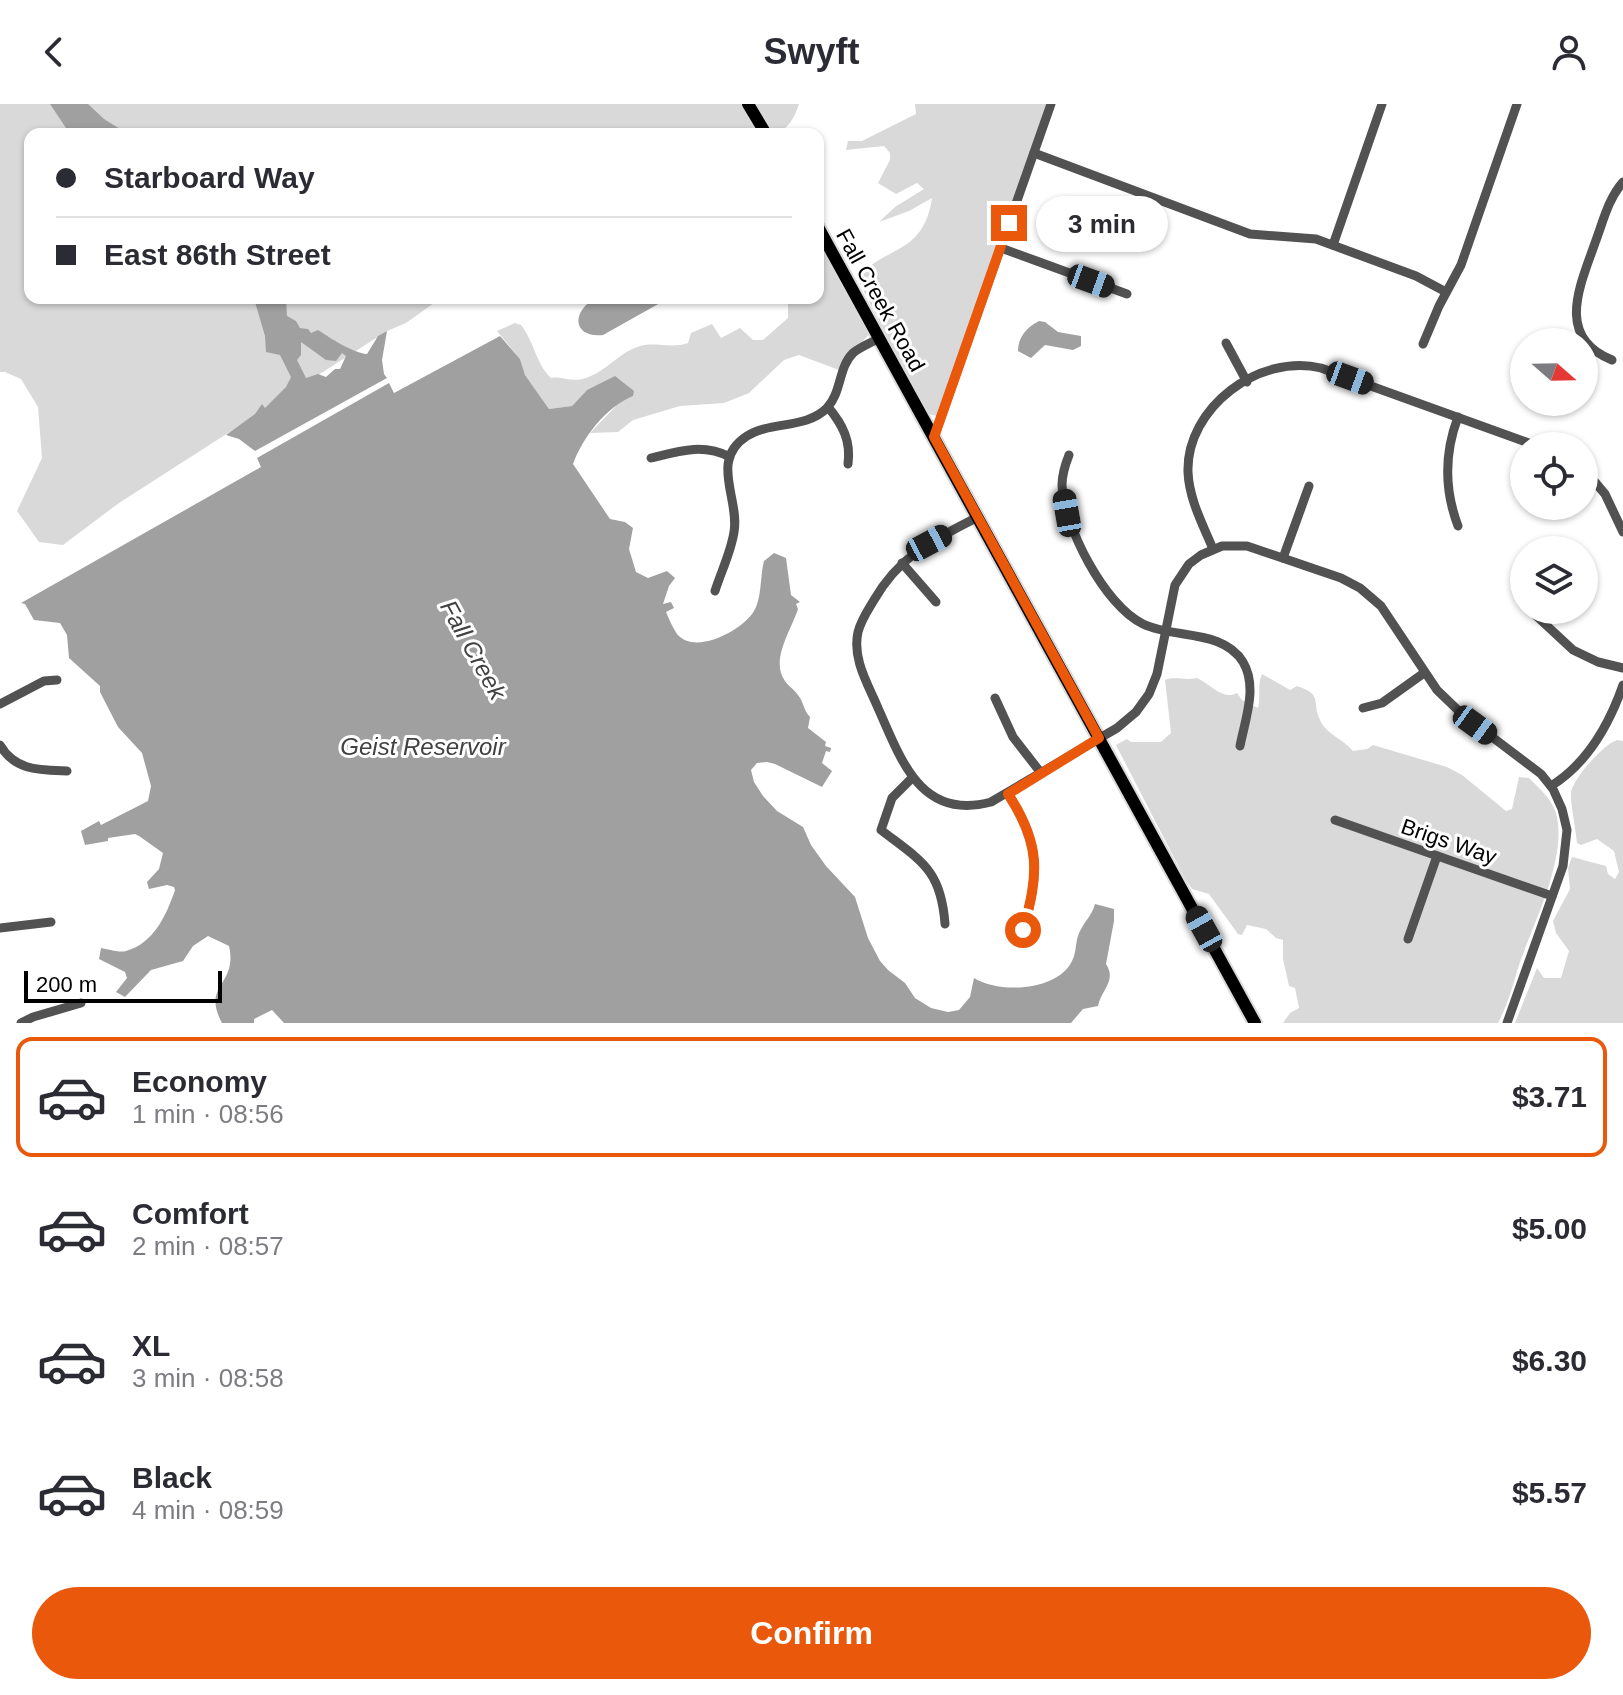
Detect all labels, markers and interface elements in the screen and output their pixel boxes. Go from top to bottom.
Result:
icon: back [32,30,76,74]
icon: person [1547,30,1591,74]
text: Swyft [763,31,860,72]
text: Starboard Way [104,161,315,194]
callout: 3 min [1037,195,1169,251]
route end [991,205,1027,241]
text: 3 min [1068,209,1136,239]
street label: Fall Creek Road [831,225,930,376]
text: East 86th Street [104,238,331,271]
car [1064,262,1118,300]
north arrow [1510,328,1598,416]
map controls [1510,328,1598,624]
car [1323,359,1377,397]
button: locate [1510,432,1598,520]
car [1051,487,1083,539]
car [902,521,956,565]
button: layers [1510,536,1598,624]
water label: Fall Creek [435,595,513,706]
car [1449,701,1501,749]
water label: Geist Reservoir [340,733,507,760]
street label: Brigs Way [1398,813,1500,869]
car [1182,902,1226,956]
route start [1005,912,1041,948]
scale bar [24,967,222,1003]
text: 200 m [36,972,97,997]
icon: car [36,1061,108,1133]
text: Economy [132,1065,267,1098]
text: $3.71 [1512,1080,1587,1113]
text: 1 min · 08:56 [132,1099,284,1129]
icon: car [36,1193,108,1265]
text: Comfort [132,1197,249,1230]
text: $5.00 [1512,1212,1587,1245]
text: 2 min · 08:57 [132,1231,284,1261]
icon: car [36,1325,108,1397]
text: XL [132,1329,170,1362]
text: $6.30 [1512,1344,1587,1377]
text: 3 min · 08:58 [132,1363,284,1393]
icon: car [36,1457,108,1529]
text: Black [132,1461,212,1494]
text: $5.57 [1512,1476,1587,1509]
text: 4 min · 08:59 [132,1495,284,1525]
button: Confirm [32,1587,1591,1679]

